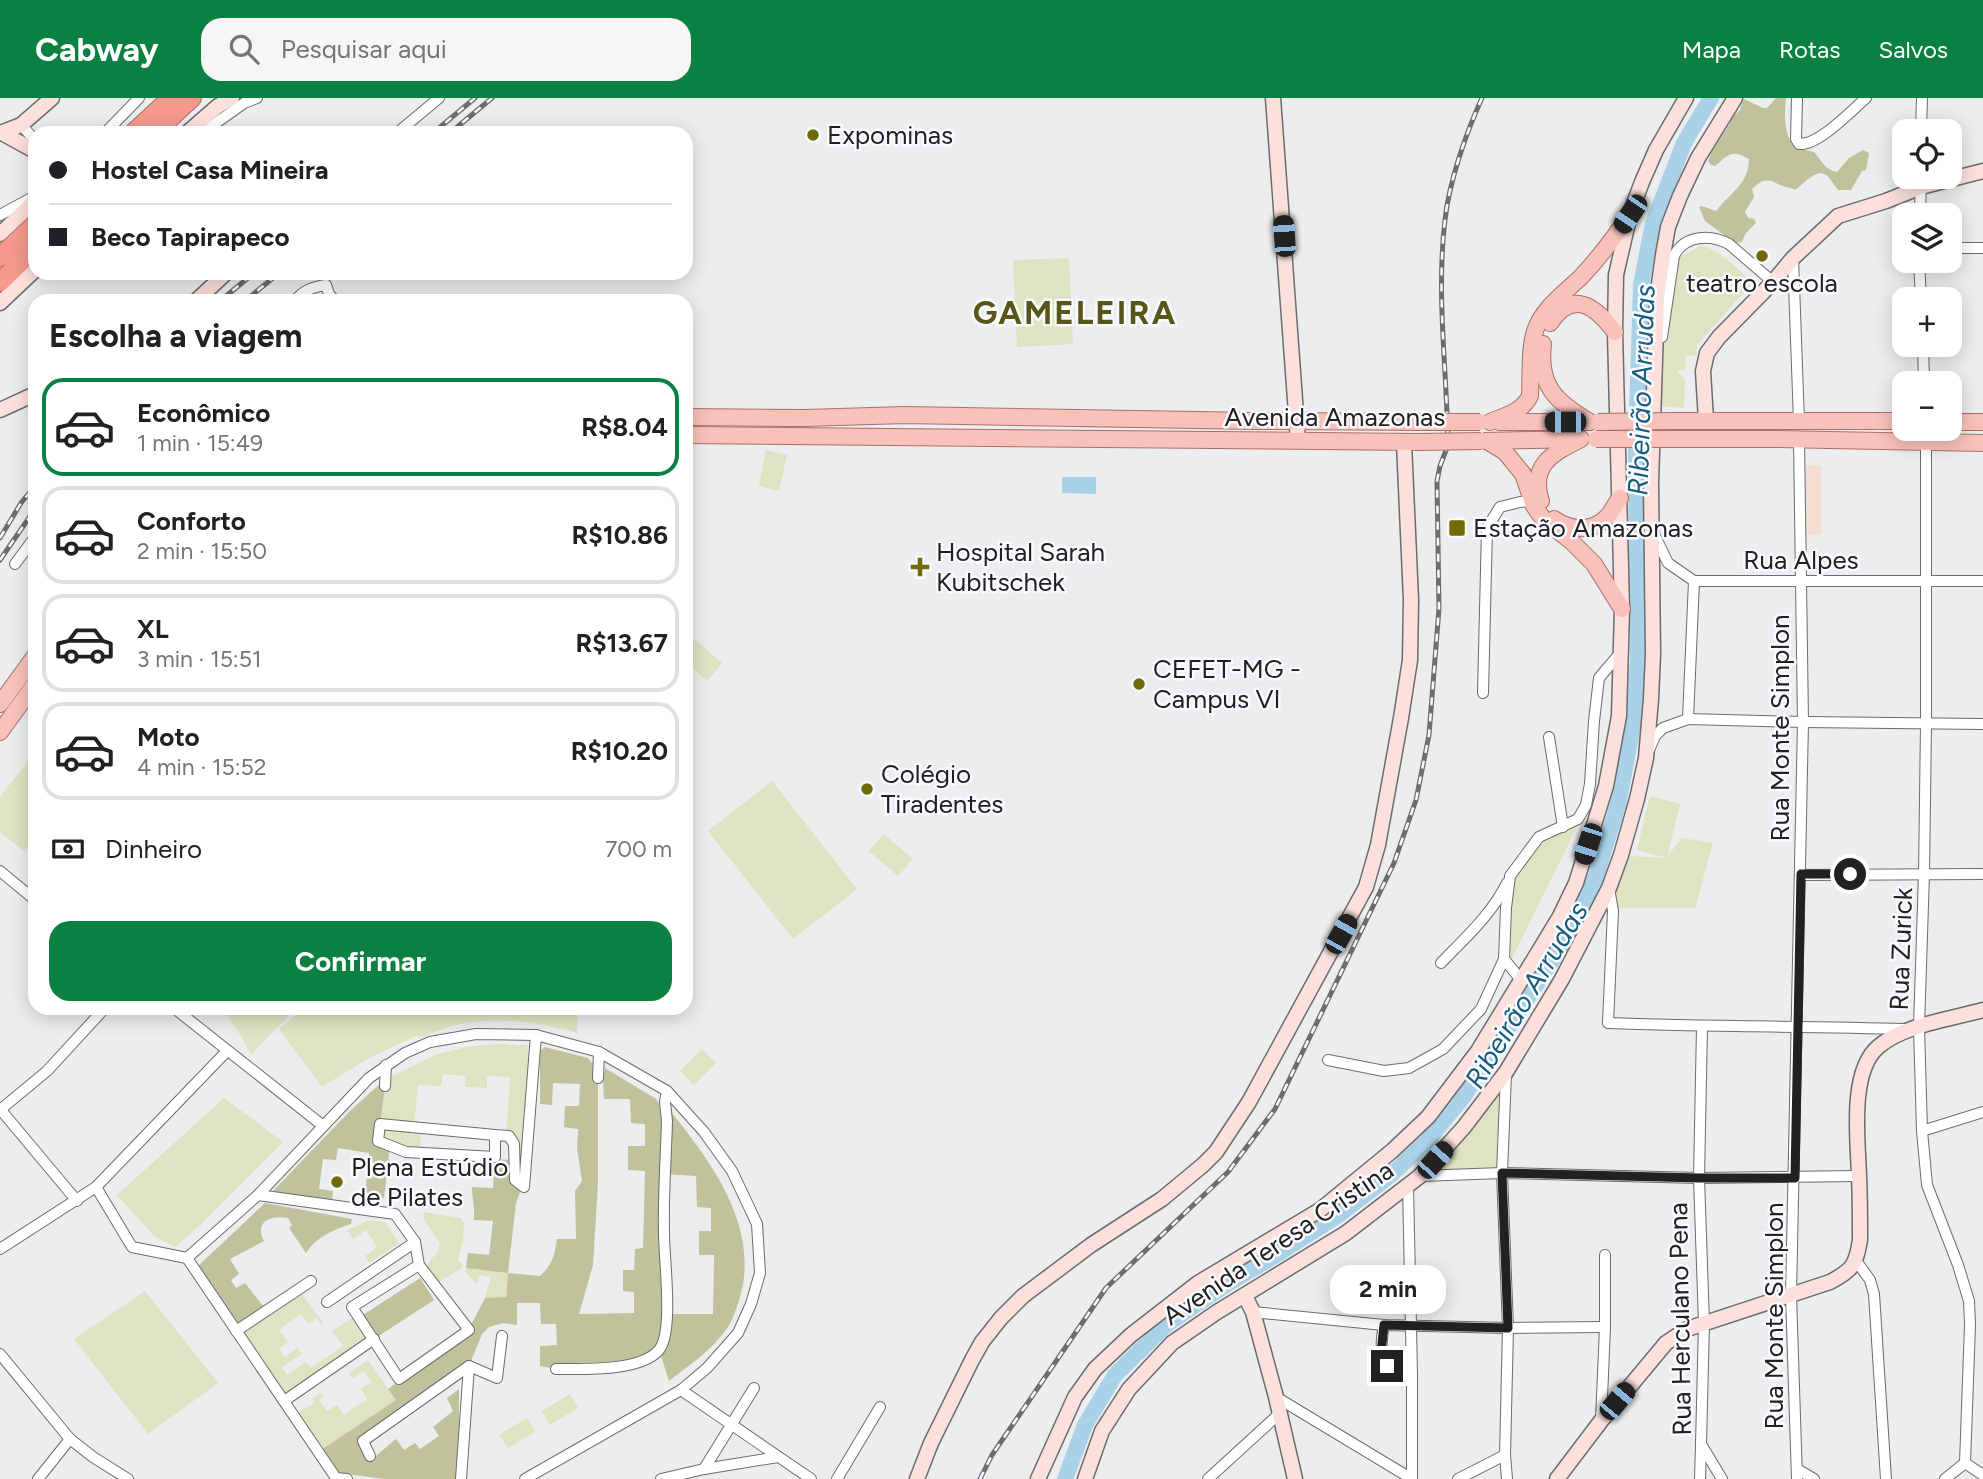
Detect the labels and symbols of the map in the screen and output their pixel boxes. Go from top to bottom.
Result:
place label: Expominas [827,119,953,151]
marker: Expominas [805,127,821,143]
car [1610,191,1651,237]
car [1273,214,1296,258]
marker: teatro escola [1754,248,1770,264]
place label: teatro escola [1686,267,1838,299]
water label: Ribeirão Arrudas [1620,284,1662,496]
district label: GAMELEIRA [973,293,1177,332]
street label: Avenida Amazonas [1225,401,1445,433]
car [1545,412,1587,433]
place label: Estação Amazonas [1473,512,1693,544]
marker: Estação Amazonas [1447,518,1467,538]
place label: Hospital Sarah Kubitschek [936,536,1105,598]
street label: Rua Alpes [1743,544,1859,576]
marker: Hospital Sarah Kubitschek [910,557,930,577]
street label: Rua Monte Simplon [1764,614,1796,842]
place label: CEFET-MG - Campus VI [1153,653,1301,715]
marker: CEFET-MG - Campus VI [1131,676,1147,692]
place label: Colégio Tiradentes [881,758,1003,820]
marker: Colégio Tiradentes [859,781,875,797]
car [1572,821,1605,867]
route start [1834,858,1866,890]
street label: Rua Zurick [1883,887,1919,1011]
water label: Ribeirão Arrudas [1457,896,1595,1094]
car [1322,911,1361,957]
car [1414,1137,1457,1183]
place label: Plena Estúdio de Pilates [351,1151,508,1213]
street label: Avenida Teresa Cristina [1157,1154,1399,1332]
marker: Plena Estúdio de Pilates [329,1174,345,1190]
street label: Rua Herculano Pena [1662,1202,1698,1436]
street label: Rua Monte Simplon [1758,1202,1790,1430]
callout: 2 min [1329,1264,1445,1314]
route end [1371,1350,1403,1382]
car [1596,1378,1639,1424]

